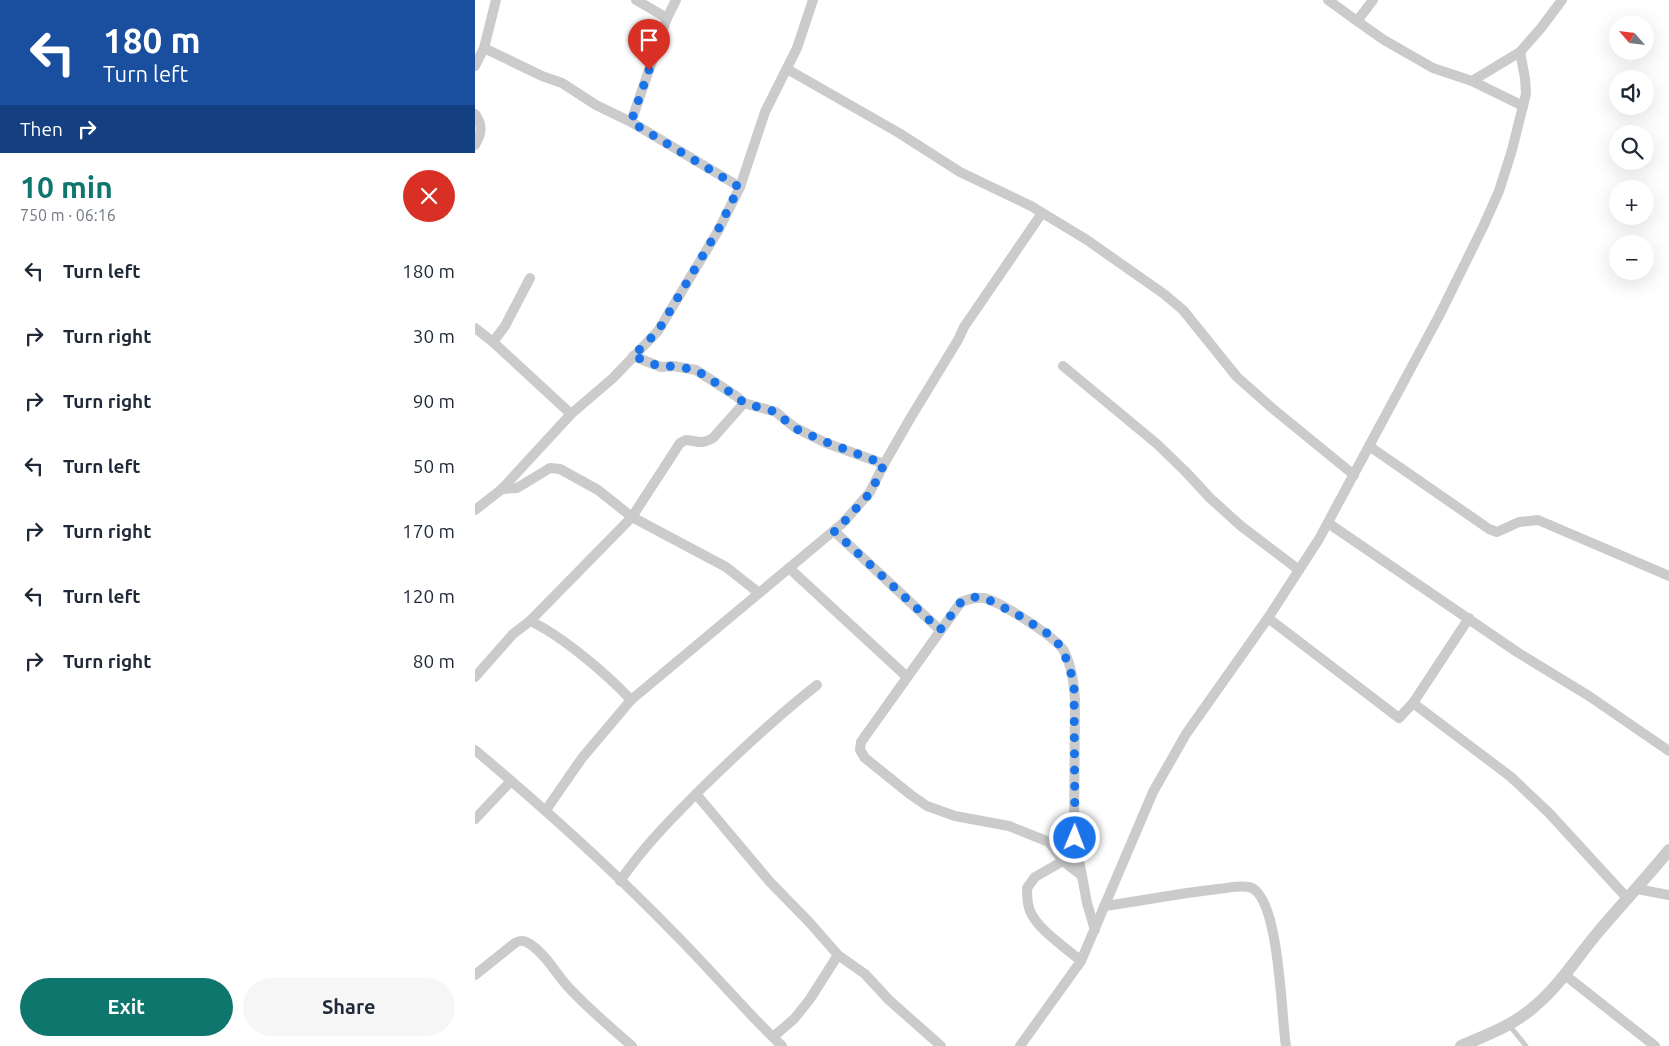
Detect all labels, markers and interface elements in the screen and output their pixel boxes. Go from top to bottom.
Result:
north arrow [1609,15,1654,60]
map controls [1609,15,1654,280]
pin [628,19,670,70]
icon: left [20,20,85,85]
text: 180 m [103,20,201,60]
icon: arrive [635,26,663,54]
text: Turn left [103,61,188,86]
button: sound [1609,70,1654,115]
icon: right [73,115,101,143]
text: Then [20,118,63,140]
button: search [1609,125,1654,170]
text: 10 min [20,170,113,204]
button: close [403,170,455,222]
button: + [1609,180,1654,225]
text: 750 m · 06:16 [20,206,116,224]
button: − [1609,235,1654,280]
icon: left [20,257,48,285]
text: Turn left [63,260,141,282]
text: 180 m [402,260,455,282]
icon: right [20,322,48,350]
text: Turn right [63,325,151,347]
text: 30 m [413,325,455,347]
icon: right [20,387,48,415]
text: Turn right [63,390,151,412]
text: 90 m [413,390,455,412]
icon: left [20,452,48,480]
text: Turn left [63,455,141,477]
text: 50 m [413,455,455,477]
icon: right [20,517,48,545]
text: Turn right [63,520,151,542]
text: 170 m [402,520,455,542]
icon: left [20,582,48,610]
text: Turn left [63,585,141,607]
text: 120 m [402,585,455,607]
icon: right [20,647,48,675]
text: Turn right [63,650,151,672]
text: 80 m [413,650,455,672]
position arrow [1048,811,1100,863]
button: Exit [20,978,233,1036]
button: Share [243,978,455,1036]

